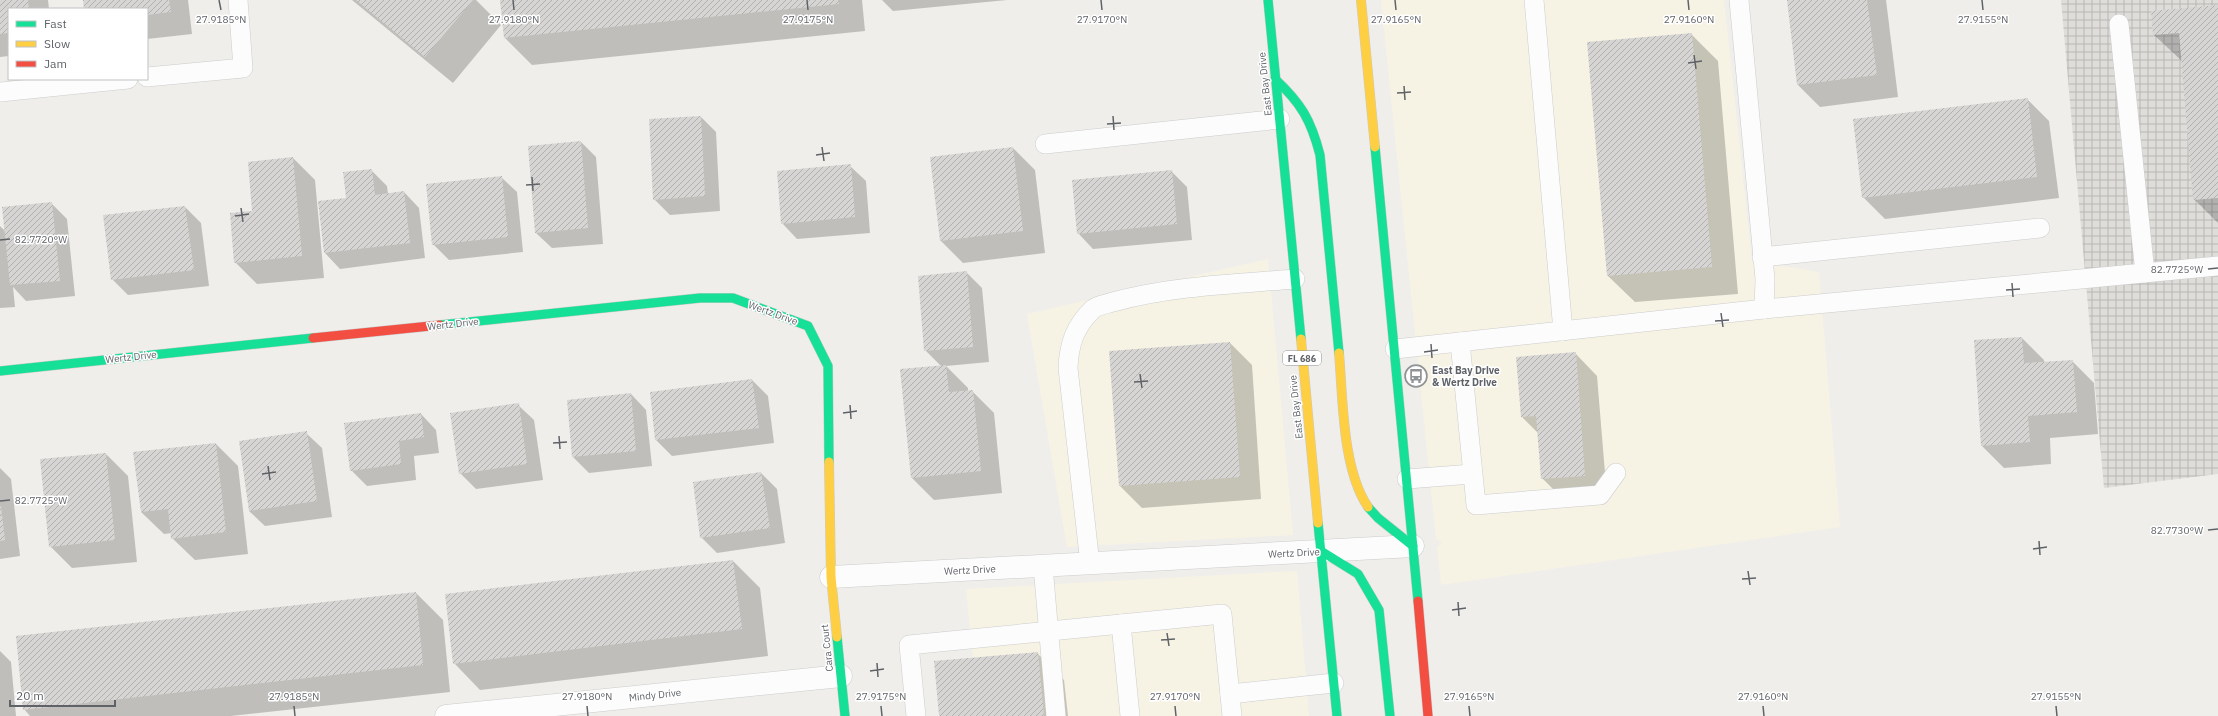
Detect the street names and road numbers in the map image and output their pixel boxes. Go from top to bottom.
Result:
street label: East Bay Drive [1255,51,1275,117]
street label: Wertz Drive [746,298,800,328]
street label: Wertz Drive [427,315,480,333]
street label: Wertz Drive [105,348,158,366]
road number: FL 686 [1283,351,1321,365]
street label: East Bay Drive [1286,374,1306,440]
street label: Wertz Drive [1268,545,1321,561]
street label: Wertz Drive [944,562,997,578]
street label: Cara Court [818,623,836,672]
street label: Mindy Drive [628,686,682,704]

